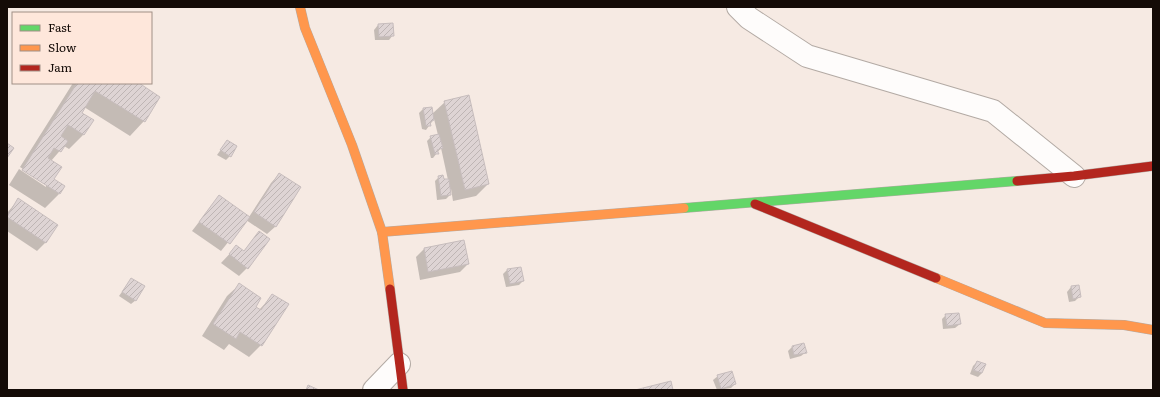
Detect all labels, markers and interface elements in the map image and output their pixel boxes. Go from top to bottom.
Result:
legend [12,12,152,84]
text: Fast [48,18,72,36]
text: Slow [48,38,77,56]
text: Jam [48,58,73,76]

